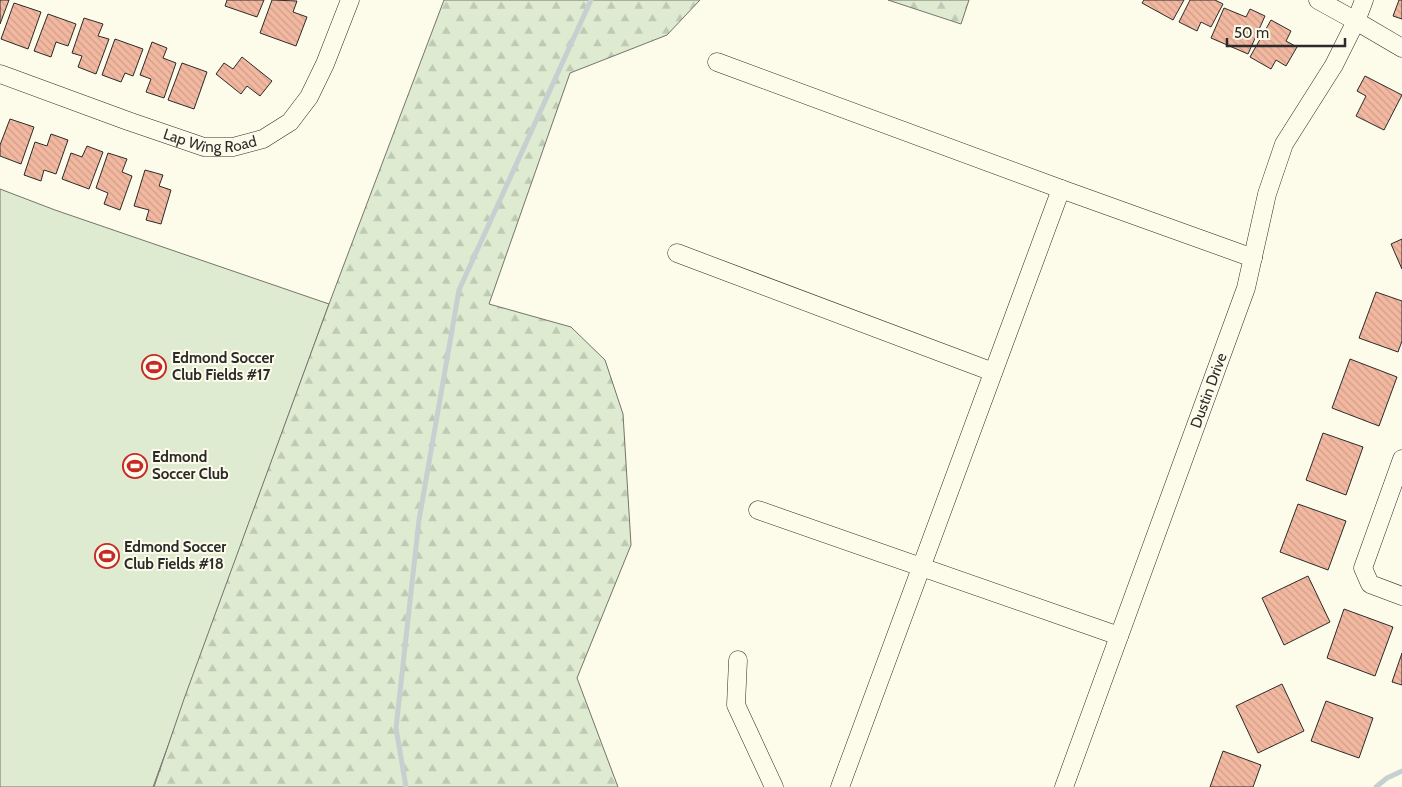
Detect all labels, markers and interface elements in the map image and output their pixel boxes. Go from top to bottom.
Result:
scale bar [1227,15,1344,47]
text: 50 m [1234,24,1269,42]
street label: Lap Wing Road [161,125,259,156]
place label: Edmond Soccer Club Fields #17 [172,349,274,384]
street label: Dustin Drive [1187,350,1231,431]
sports icon: Edmond Soccer Club Fields #17 [141,354,167,380]
place label: Edmond Soccer Club [152,448,229,483]
sports icon: Edmond Soccer Club [122,453,148,479]
place label: Edmond Soccer Club Fields #18 [124,538,226,573]
sports icon: Edmond Soccer Club Fields #18 [94,543,120,569]

